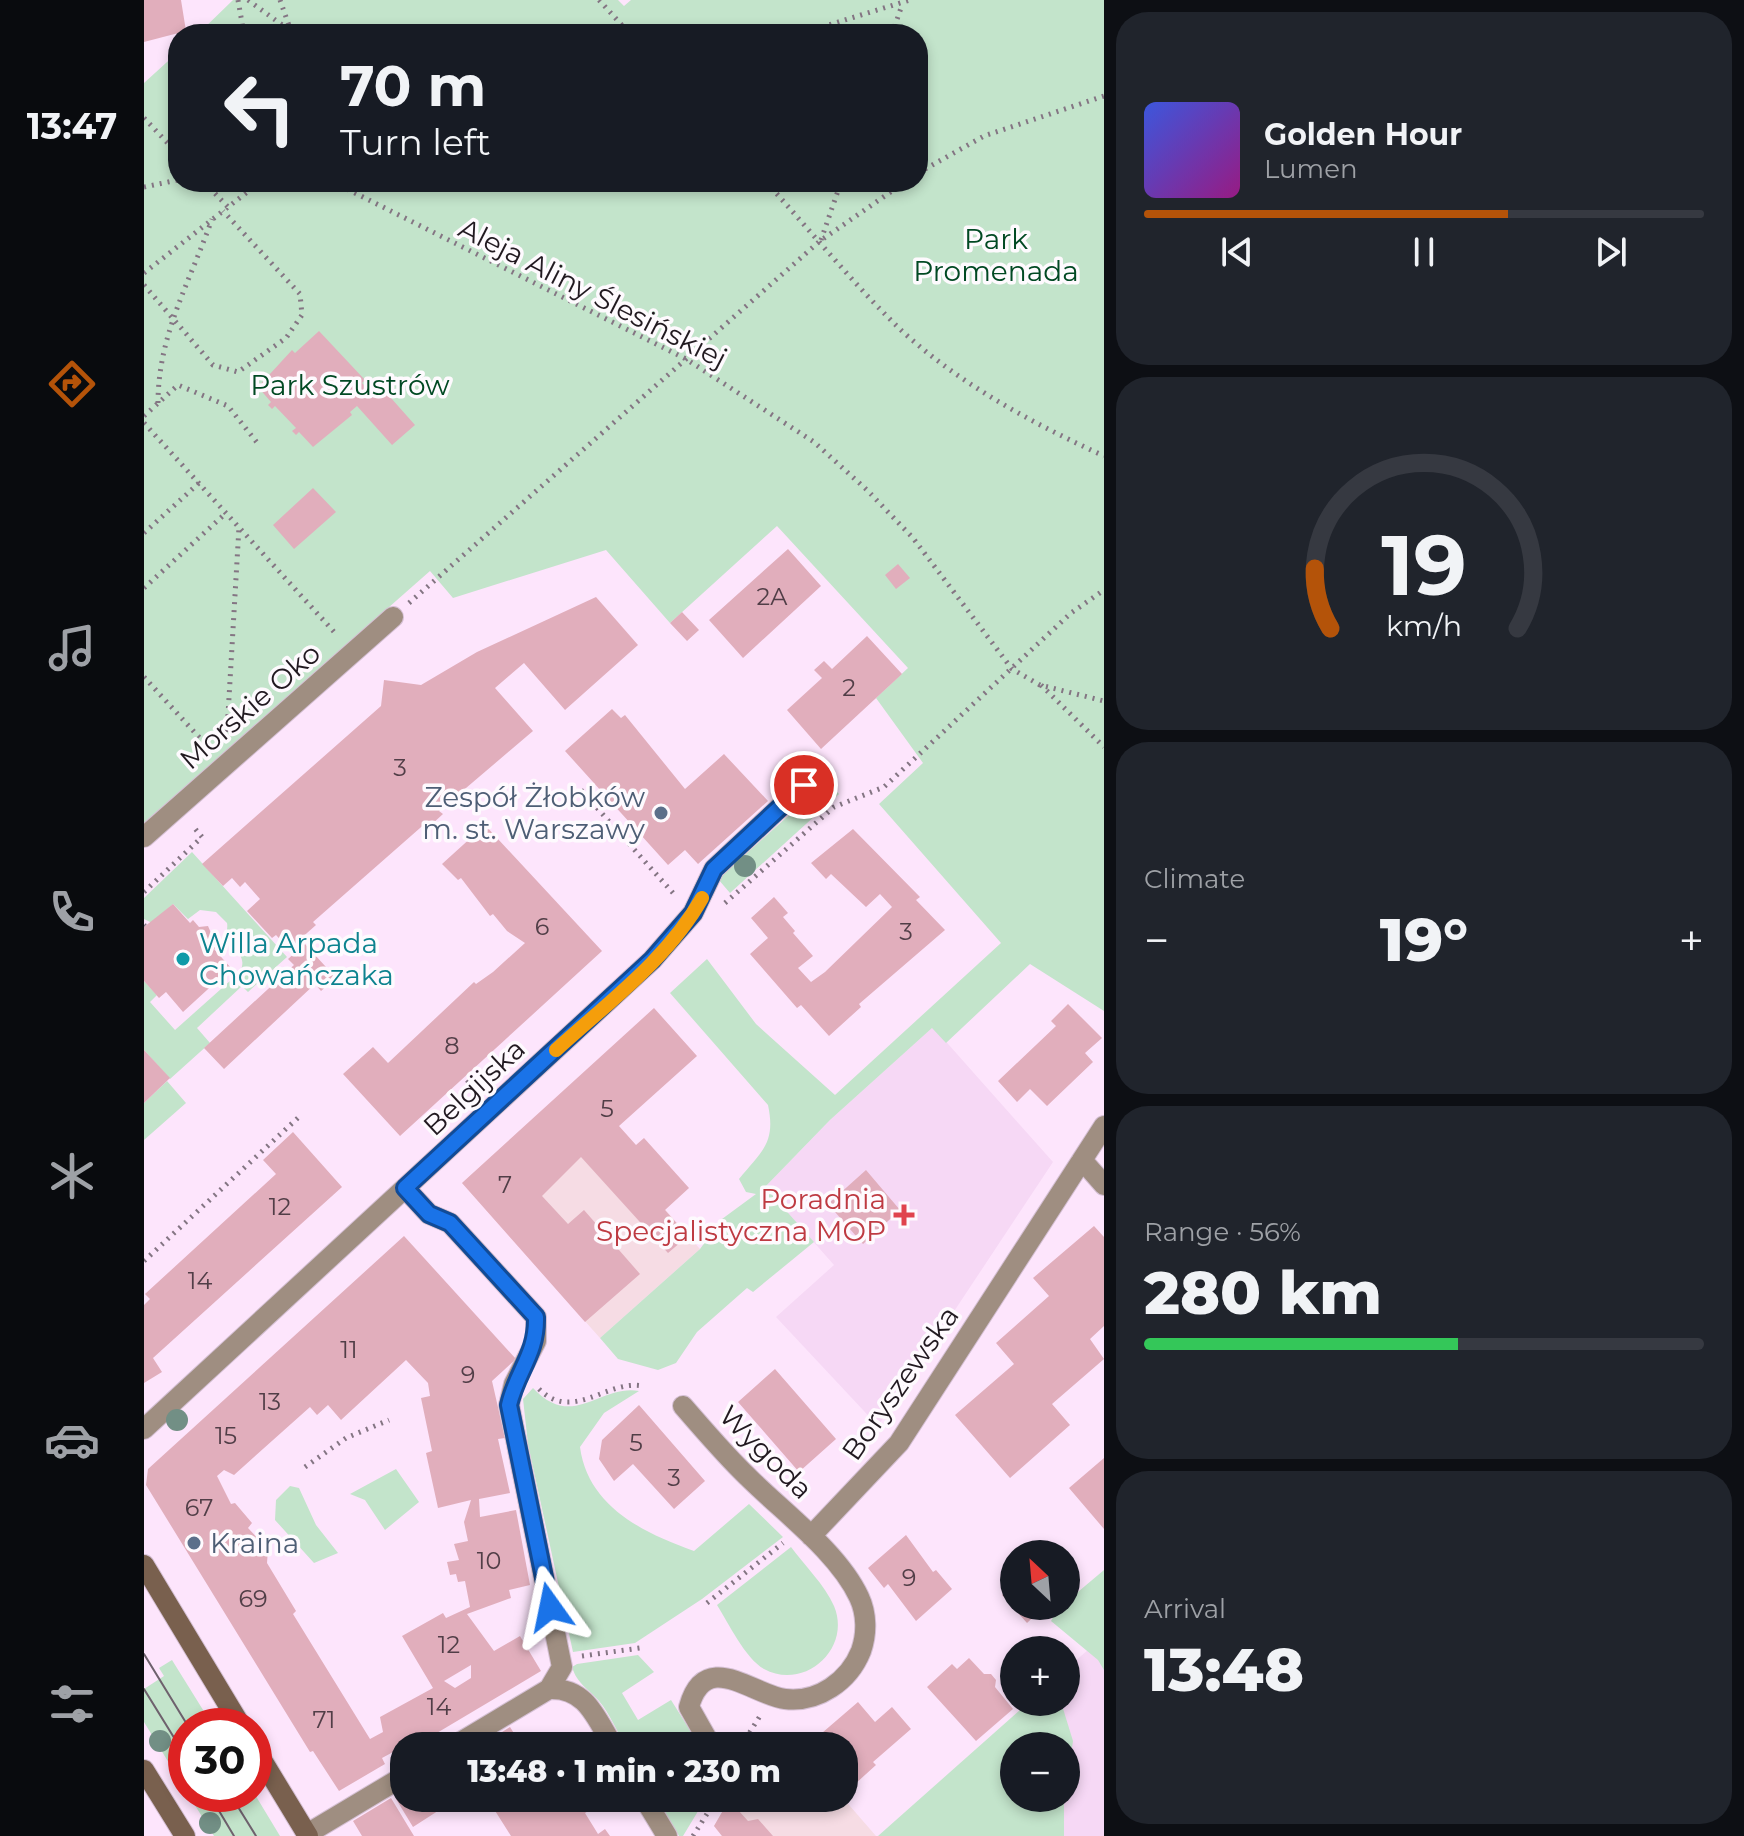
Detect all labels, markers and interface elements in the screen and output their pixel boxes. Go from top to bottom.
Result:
text: 70 m [340,52,486,120]
icon: left [208,56,312,160]
text: 13:47 [27,104,117,148]
text: Golden Hour [1264,116,1462,153]
text: Turn left [340,120,491,164]
text: Lumen [1264,153,1357,185]
street label: Aleja Aliny Ślesińskiej [453,211,733,375]
park label: Park Promenada [913,222,1079,288]
icon: previous [1215,230,1259,274]
icon: pause [1402,230,1446,274]
icon: next [1589,230,1633,274]
icon: directions [44,356,100,412]
park label: Park Szustrów [250,368,450,402]
text: 19 [1381,514,1467,616]
house number: 2A [757,582,788,611]
text: km/h [1386,608,1462,643]
icon: music [44,620,100,676]
street label: Morskie Oko [173,636,327,776]
house number: 2 [842,673,856,702]
pin [770,751,838,819]
house number: 3 [393,753,407,782]
icon: arrive [782,763,826,807]
place label: Zespół Żłobków m. st. Warszawy [422,780,646,846]
marker: Zespół Żłobków m. st. Warszawy [652,804,670,822]
text: Climate [1144,863,1245,895]
icon: phone [44,884,100,940]
text: 19° [1380,903,1468,976]
house number: 6 [535,912,549,941]
text: − [1144,913,1169,967]
text: + [1679,913,1704,967]
house number: 3 [899,917,913,946]
place label: Willa Arpada Chowańczaka [199,926,394,992]
marker: Willa Arpada Chowańczaka [174,950,192,968]
street label: Belgijska [416,1031,532,1143]
house number: 8 [444,1031,460,1060]
house number: 5 [600,1094,614,1123]
icon: climate [44,1148,100,1204]
house number: 7 [498,1170,512,1199]
place label: Poradnia Specjalistyczna MOP [596,1182,886,1248]
house number: 12 [269,1192,291,1221]
marker: Poradnia Specjalistyczna MOP [893,1204,915,1226]
text: Range · 56% [1144,1216,1301,1248]
text: 280 km [1144,1256,1382,1329]
house number: 14 [188,1266,212,1295]
street label: Boryszewska [834,1299,966,1467]
house number: 11 [340,1335,358,1364]
house number: 9 [461,1360,475,1389]
house number: 13 [259,1387,281,1416]
street label: Wygoda [712,1398,820,1506]
icon: car [44,1412,100,1468]
house number: 15 [215,1421,237,1450]
house number: 5 [629,1428,643,1457]
house number: 3 [667,1463,681,1492]
house number: 67 [185,1493,213,1522]
place label: Kraina [210,1526,299,1560]
marker: Kraina [185,1534,203,1552]
north arrow [1000,1540,1080,1620]
map controls [1000,1540,1080,1812]
house number: 10 [477,1546,501,1575]
house number: 9 [902,1563,916,1592]
position arrow [508,1565,592,1649]
house number: 69 [238,1584,268,1613]
text: Arrival [1144,1593,1226,1625]
house number: 12 [438,1630,460,1659]
text: 13:48 [1144,1633,1304,1706]
button: + [1000,1636,1080,1716]
icon: filters [44,1676,100,1732]
house number: 14 [427,1692,451,1721]
house number: 71 [312,1705,336,1734]
speed limit sign: 30 [168,1708,272,1812]
button: − [1000,1732,1080,1812]
text: 13:48 · 1 min · 230 m [467,1753,781,1790]

